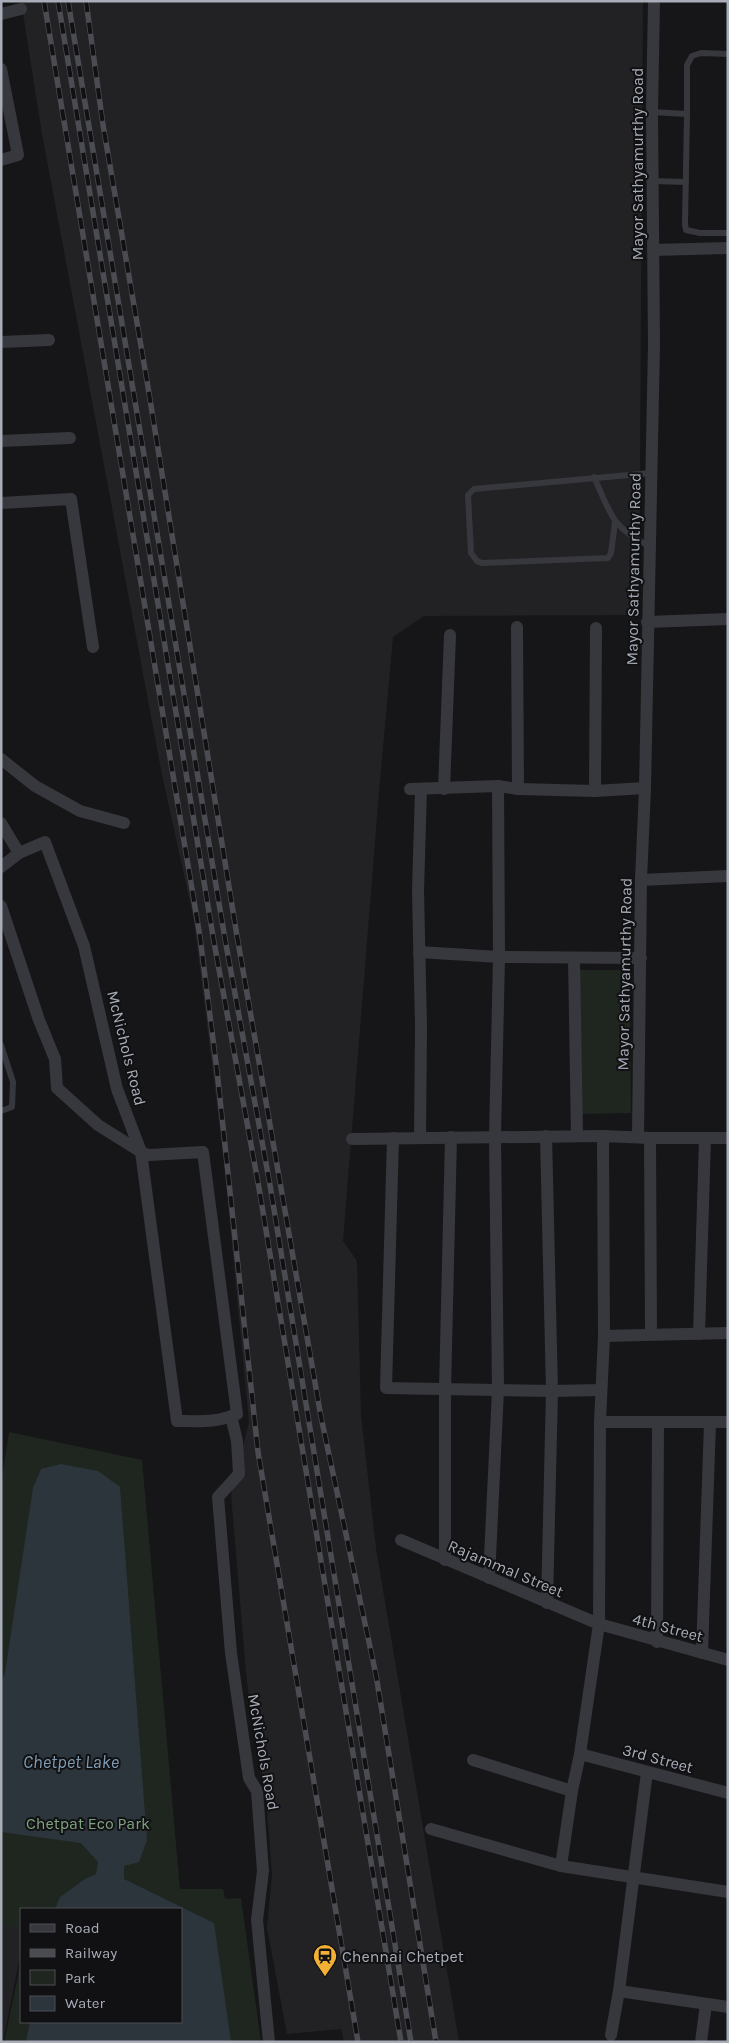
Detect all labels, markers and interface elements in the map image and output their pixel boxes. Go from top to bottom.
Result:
street label: Mayor Sathyamurthy Road [628,68,647,260]
street label: Mayor Sathyamurthy Road [622,472,645,666]
street label: Mayor Sathyamurthy Road [613,877,636,1071]
street label: McNichols Road [103,989,150,1108]
street label: Rajammal Street [445,1536,566,1601]
street label: 4th Street [630,1609,705,1646]
street label: McNichols Road [244,1692,283,1812]
street label: 3rd Street [620,1740,695,1777]
water label: Chetpet Lake [23,1751,119,1773]
park label: Chetpat Eco Park [26,1814,150,1833]
legend [20,1908,182,2023]
text: Road [65,1919,100,1937]
station icon: Chennai Chetpet [312,1943,338,1977]
text: Railway [65,1944,117,1962]
place label: Chennai Chetpet [342,1947,464,1966]
text: Park [65,1969,95,1987]
text: Water [65,1994,106,2012]

